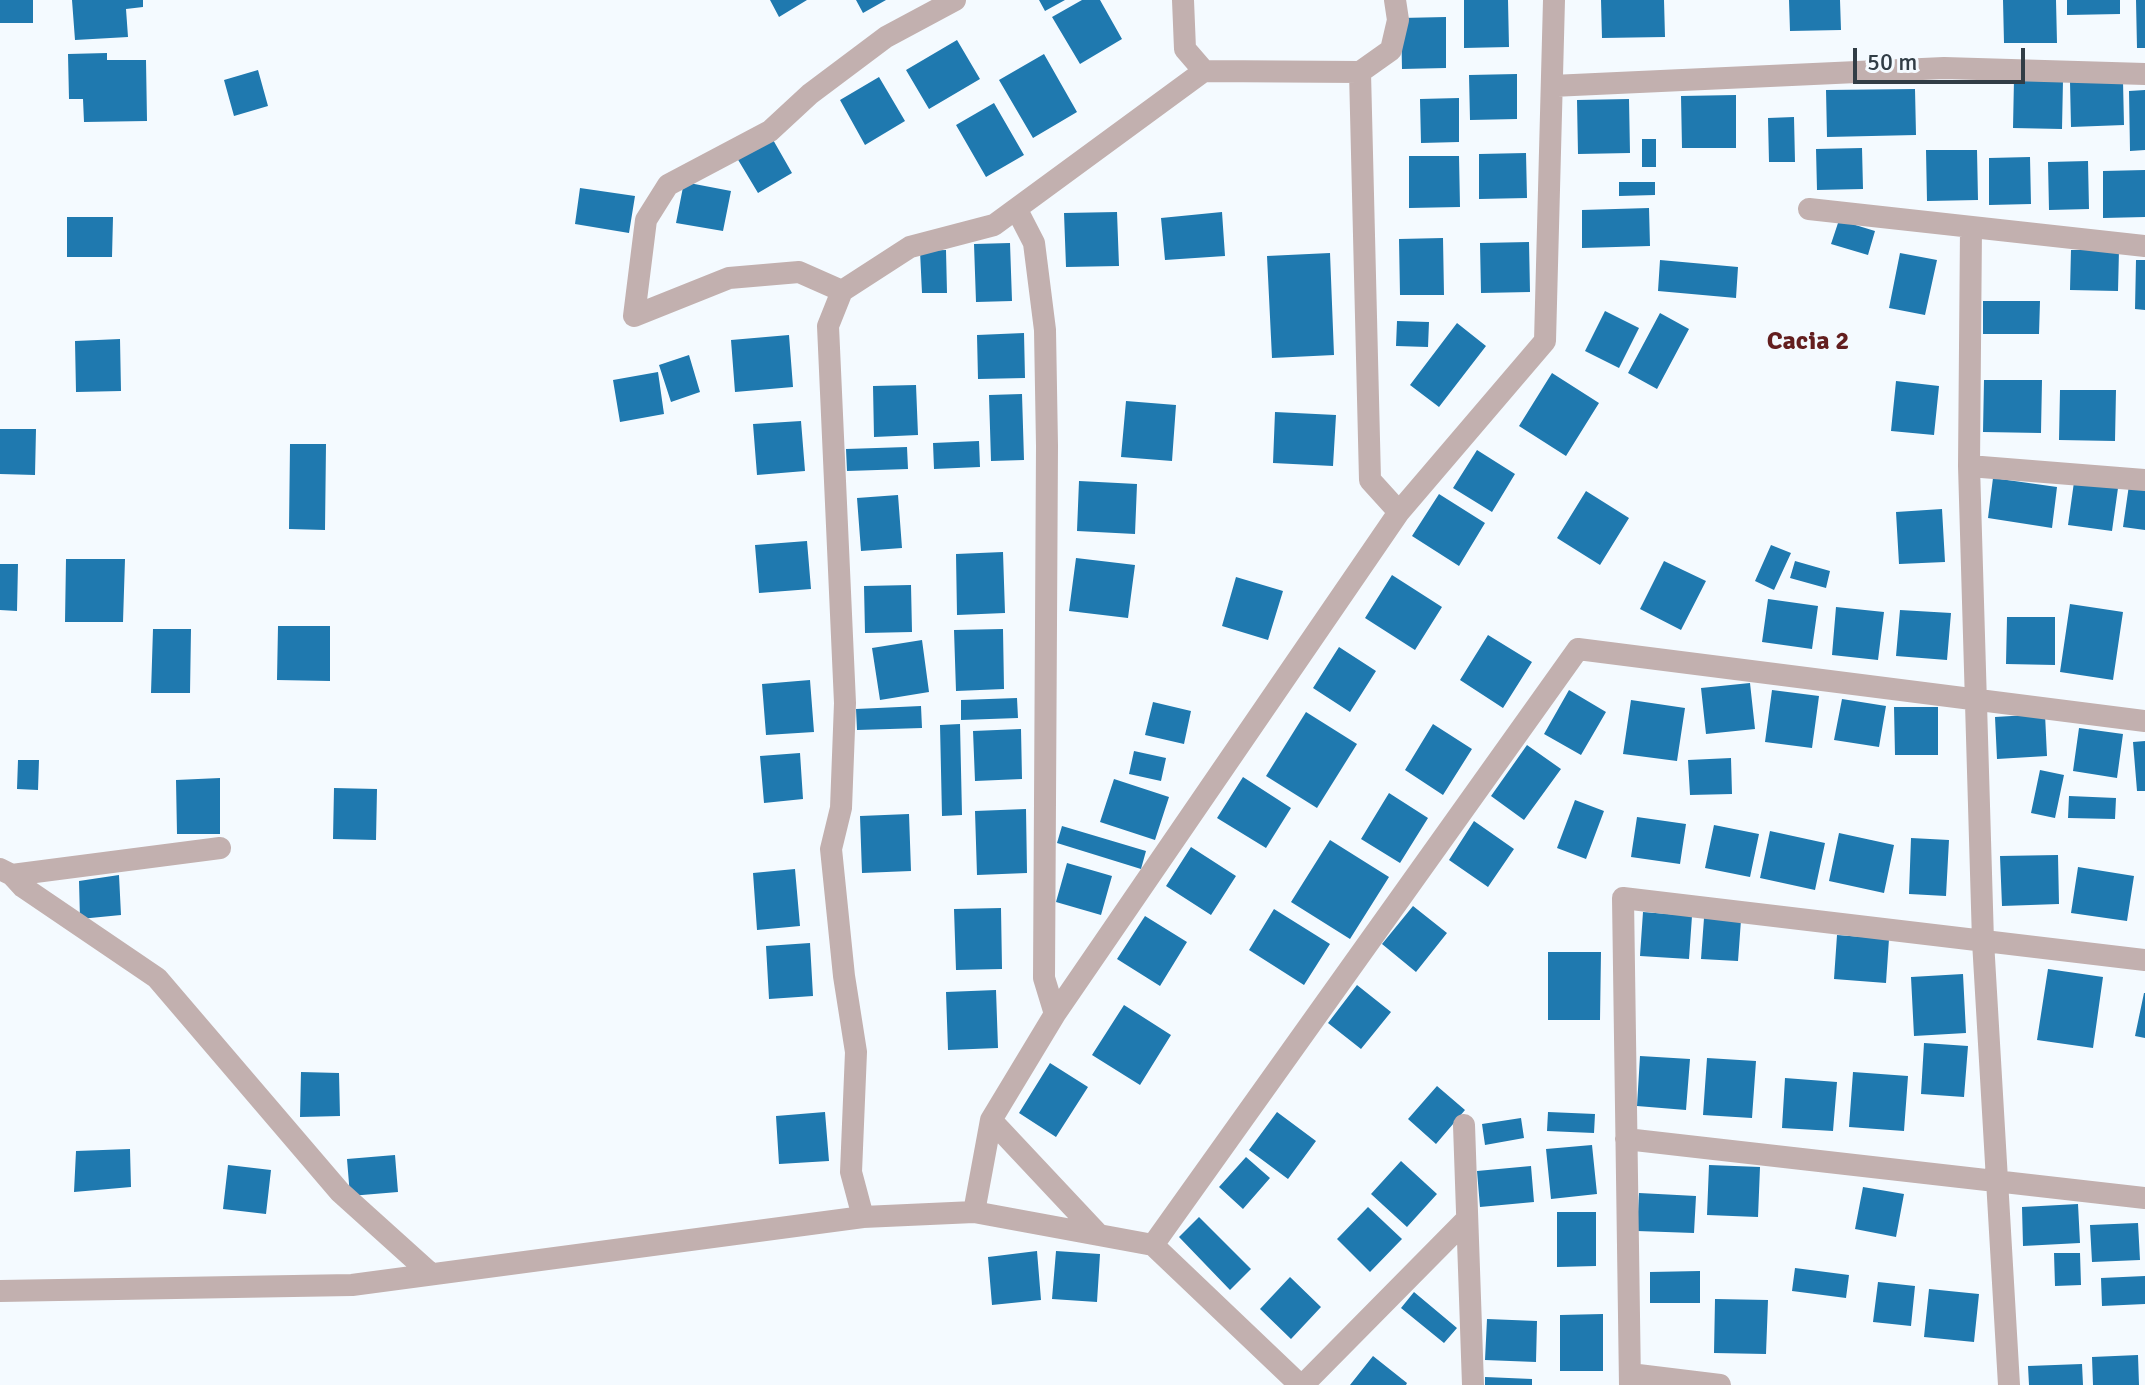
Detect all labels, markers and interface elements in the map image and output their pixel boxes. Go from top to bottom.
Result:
scale bar [1857,32,2029,82]
text: 50 m [1867,47,1917,77]
district label: Cacia 2 [1767,326,1849,358]

